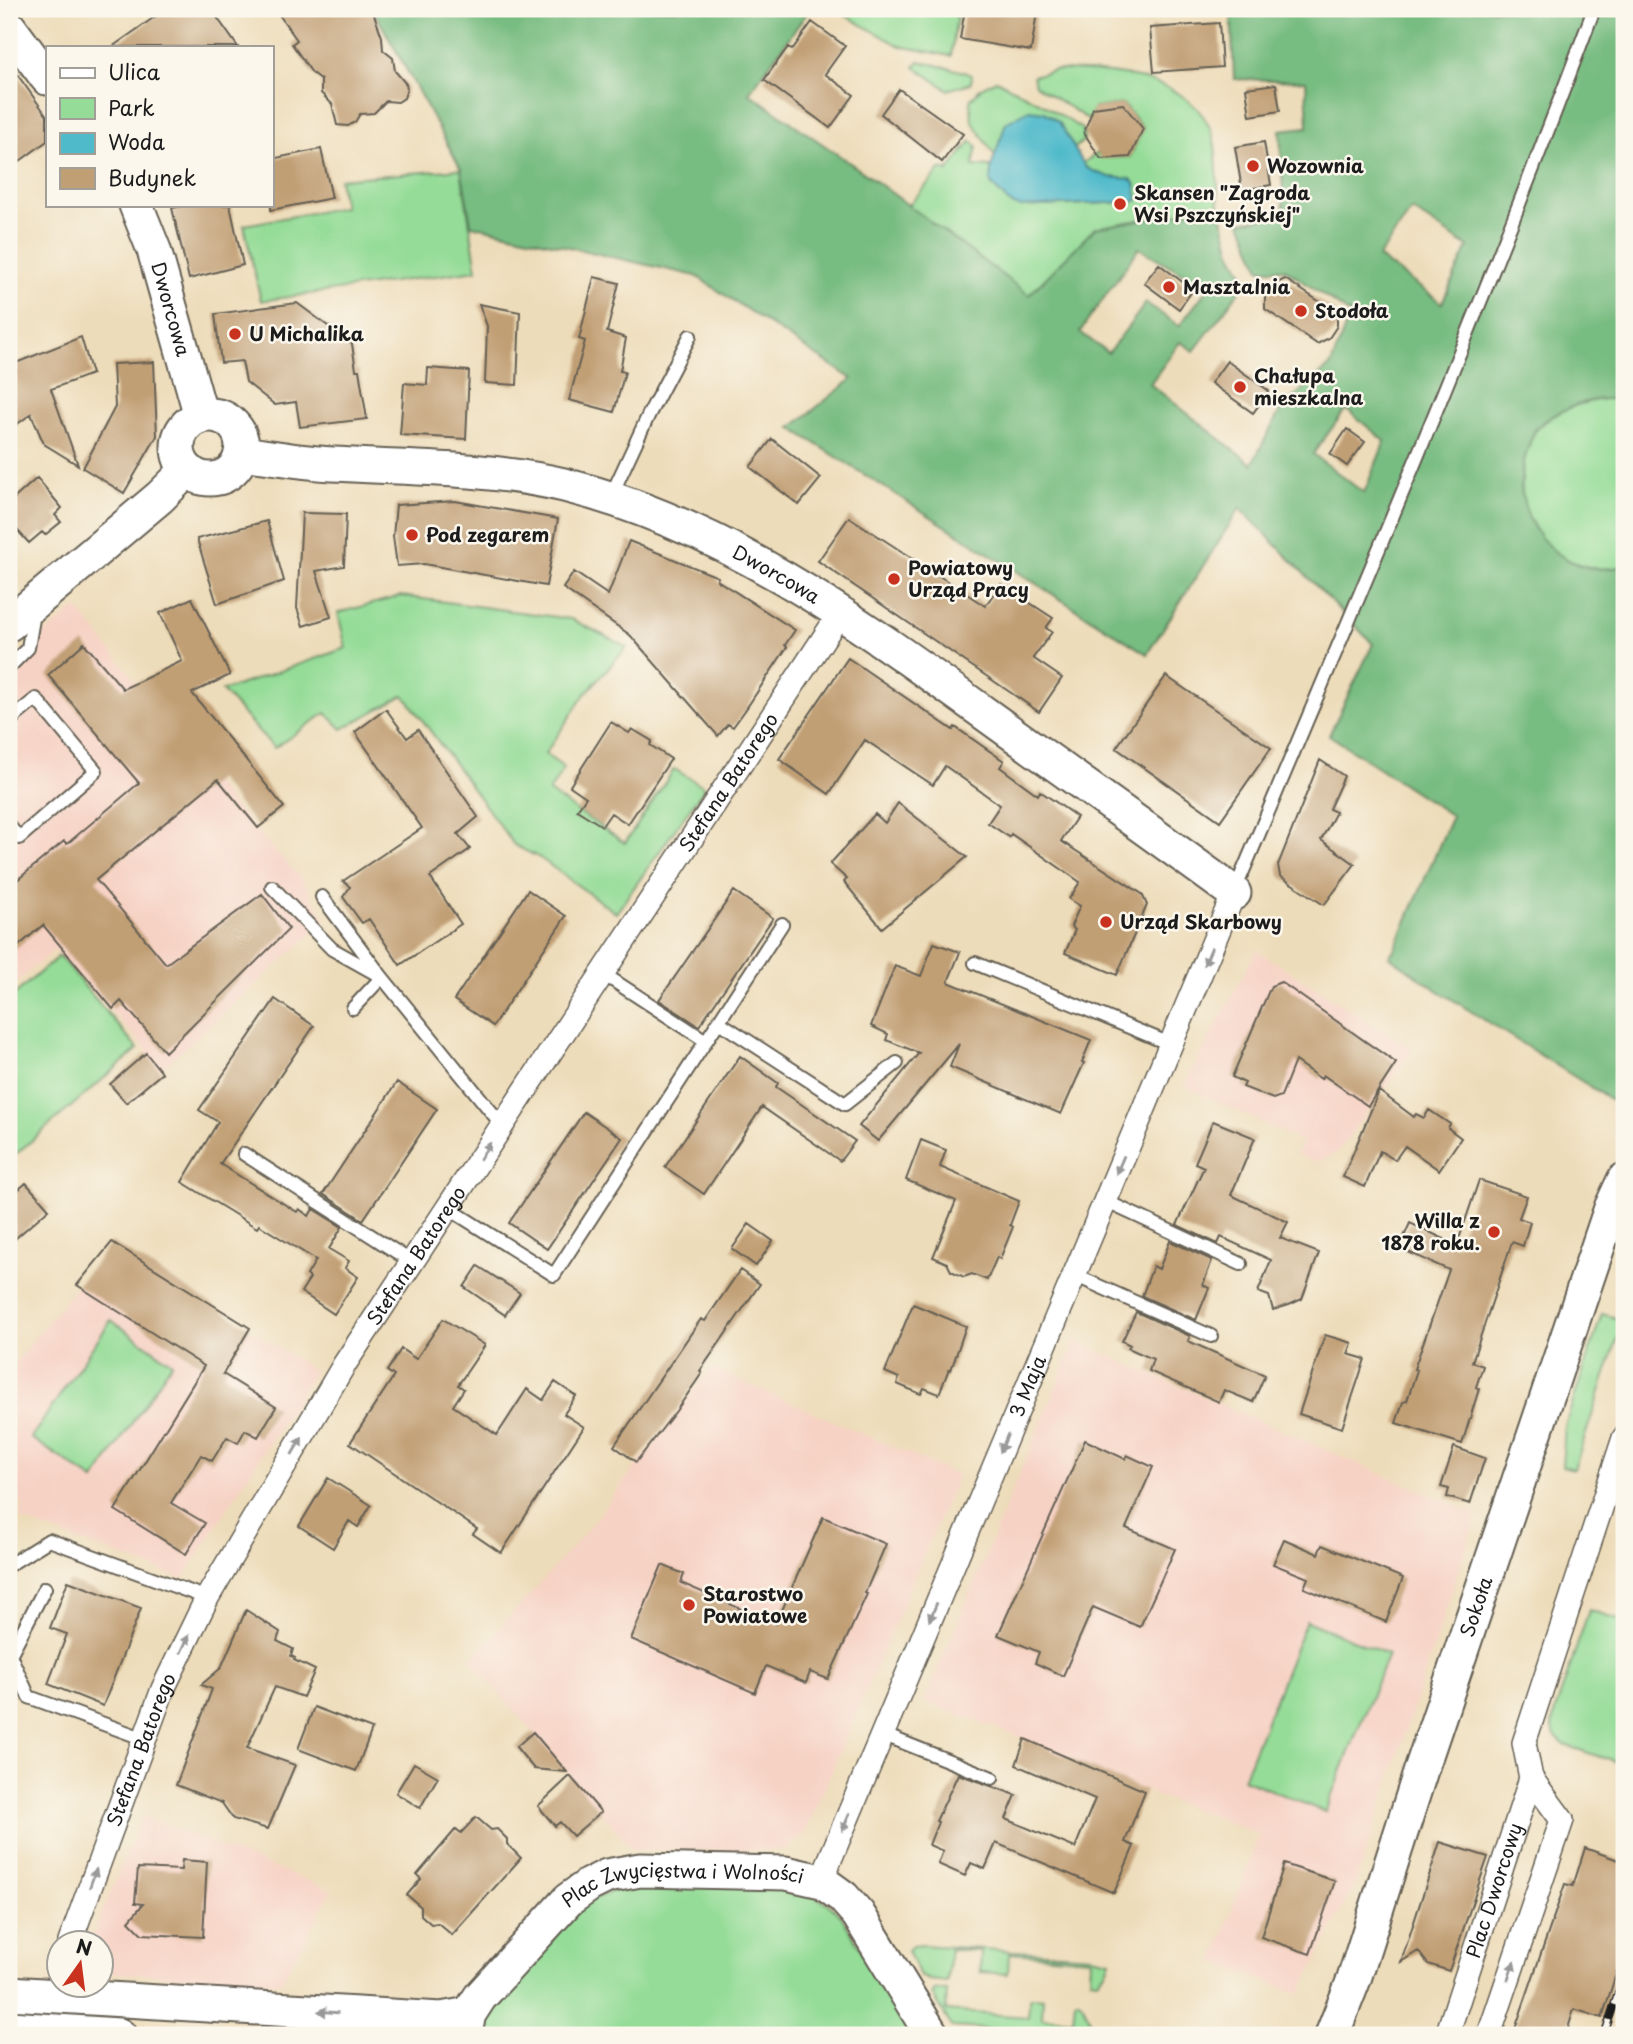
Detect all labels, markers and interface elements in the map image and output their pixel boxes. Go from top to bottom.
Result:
legend [46,46,273,206]
text: Ulica [108,55,161,87]
text: Park [108,91,155,123]
text: Woda [108,125,165,157]
place label: Wozownia [1267,151,1364,179]
marker: Wozownia [1245,158,1261,174]
text: Budynek [108,161,197,193]
place label: Skansen "Zagroda Wsi Pszczyńskiej" [1134,178,1310,228]
marker: Skansen "Zagroda Wsi Pszczyńskiej" [1112,196,1128,212]
street label: Dworcowa [145,259,198,359]
place label: Masztalnia [1183,272,1291,300]
marker: Masztalnia [1161,279,1177,295]
place label: Stodoła [1315,296,1389,324]
marker: Stodoła [1293,303,1309,319]
place label: U Michalika [249,319,364,347]
marker: U Michalika [227,326,243,342]
place label: Chałupa mieszkalna [1254,361,1364,411]
marker: Chałupa mieszkalna [1232,379,1248,395]
place label: Pod zegarem [426,520,549,548]
marker: Pod zegarem [404,527,420,543]
street label: Dworcowa [728,537,826,610]
place label: Powiatowy Urząd Pracy [908,553,1029,603]
marker: Powiatowy Urząd Pracy [886,571,902,587]
street label: Stefana Batorego [671,707,784,857]
place label: Urząd Skarbowy [1120,907,1282,935]
marker: Urząd Skarbowy [1098,914,1114,930]
one-way arrow [1203,946,1214,967]
one-way arrow [479,1141,492,1161]
one-way arrow [1114,1155,1125,1176]
street label: Stefana Batorego [359,1180,472,1330]
place label: Willa z 1878 roku. [1381,1206,1480,1256]
marker: Willa z 1878 roku. [1486,1224,1502,1240]
street label: 3 Maja [1001,1351,1052,1421]
one-way arrow [998,1433,1009,1454]
one-way arrow [290,1436,303,1455]
street label: Sokoła [1452,1572,1499,1640]
place label: Starostwo Powiatowe [703,1579,807,1629]
marker: Starostwo Powiatowe [681,1597,697,1613]
one-way arrow [927,1602,939,1622]
one-way arrow [179,1634,191,1654]
street label: Stefana Batorego [99,1668,182,1830]
one-way arrow [840,1812,851,1833]
street label: Plac Dworcowy [1458,1819,1528,1961]
street label: Plac Zwycięstwa i Wolności [555,1855,807,1914]
one-way arrow [88,1868,99,1889]
north arrow [46,1928,116,1998]
text: N [74,1931,95,1962]
one-way arrow [1506,1960,1517,1981]
one-way arrow [317,2007,339,2018]

